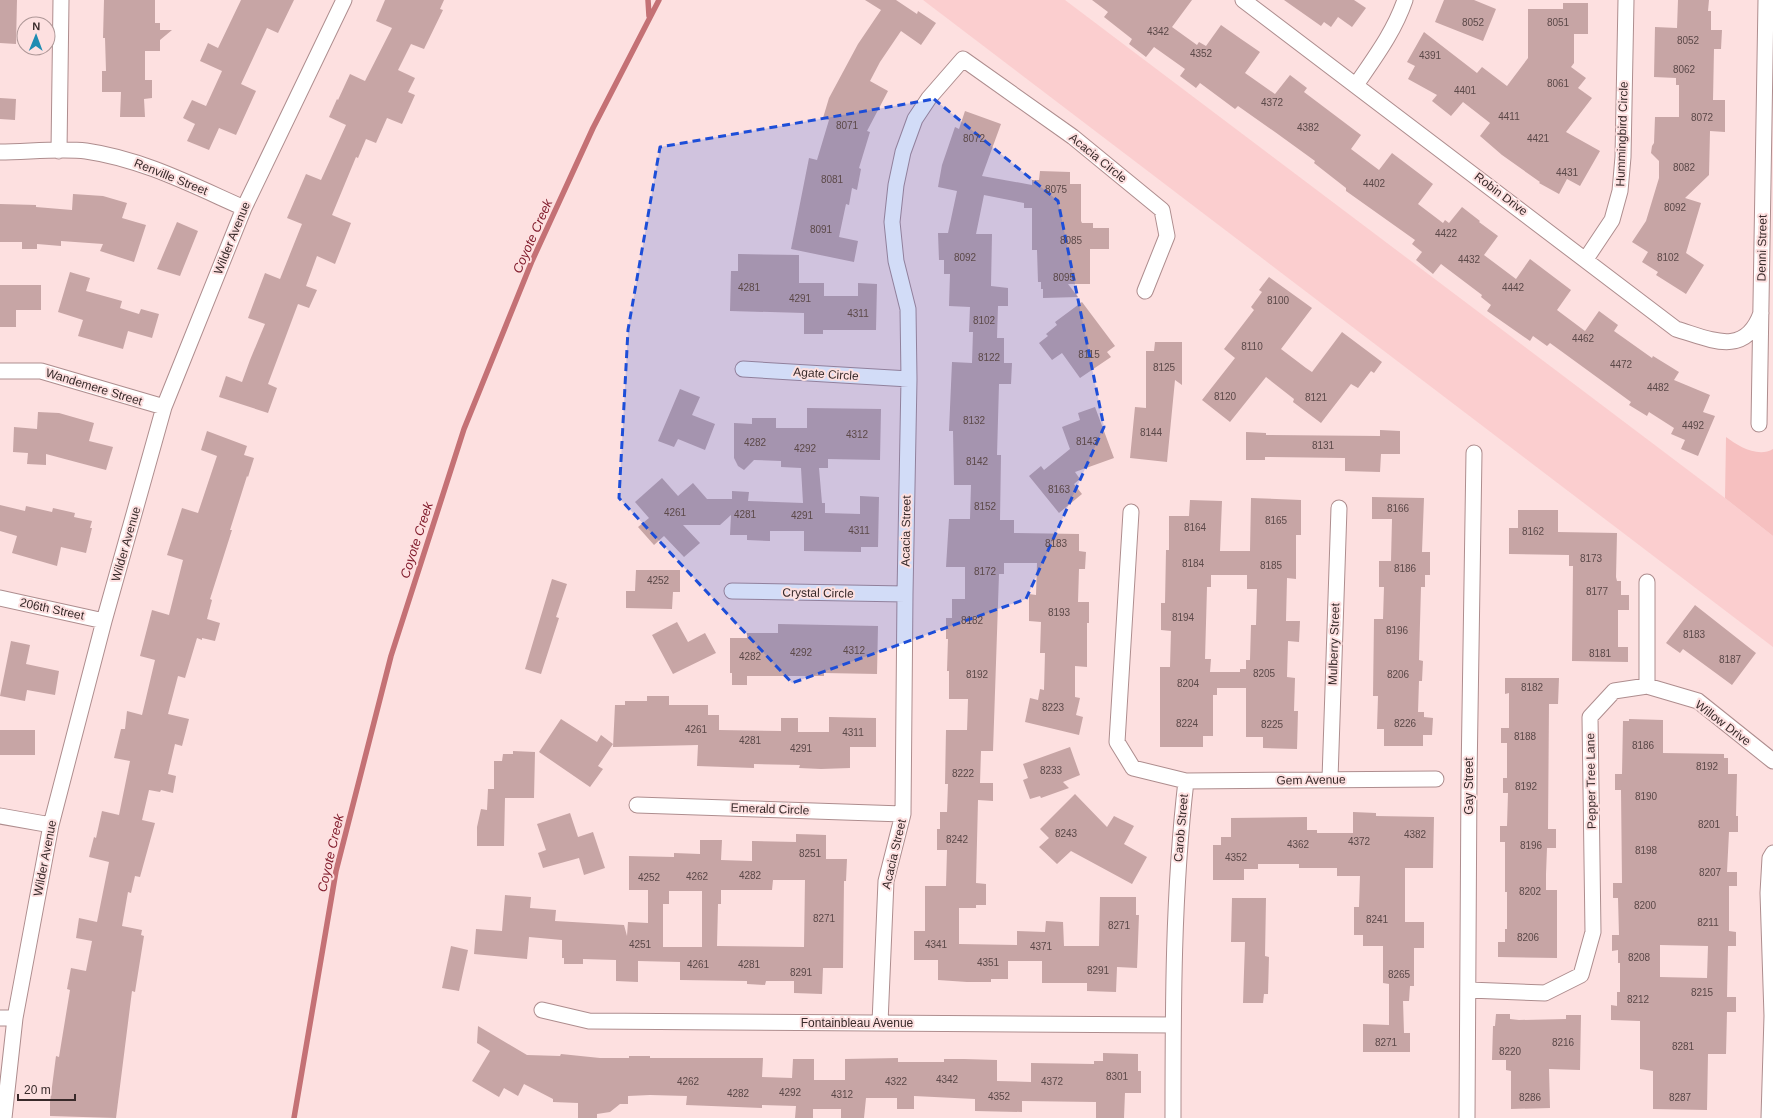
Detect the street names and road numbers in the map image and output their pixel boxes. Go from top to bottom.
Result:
street label: Hummingbird Circle [1613,81,1631,187]
street label: Acacia Circle [1066,131,1130,186]
street label: Renville Street [132,156,210,198]
street label: Robin Drive [1472,170,1531,219]
street label: Wilder Avenue [211,199,253,276]
street label: Denni Street [1754,214,1770,281]
street label: Agate Circle [793,365,859,383]
street label: Wandemere Street [44,366,145,409]
street label: Acacia Street [898,495,914,567]
street label: Wilder Avenue [109,505,143,583]
street label: Crystal Circle [782,585,854,601]
street label: 206th Street [19,595,86,623]
street label: Mulberry Street [1326,602,1342,685]
street label: Willow Drive [1692,698,1754,749]
street label: Pepper Tree Lane [1583,733,1599,829]
street label: Gay Street [1462,757,1476,815]
street label: Gem Avenue [1276,772,1346,788]
street label: Carob Street [1171,793,1191,863]
street label: Emerald Circle [730,801,810,817]
street label: Acacia Street [879,817,909,890]
street label: Wilder Avenue [31,818,59,897]
street label: Fontainbleau Avenue [801,1016,914,1030]

